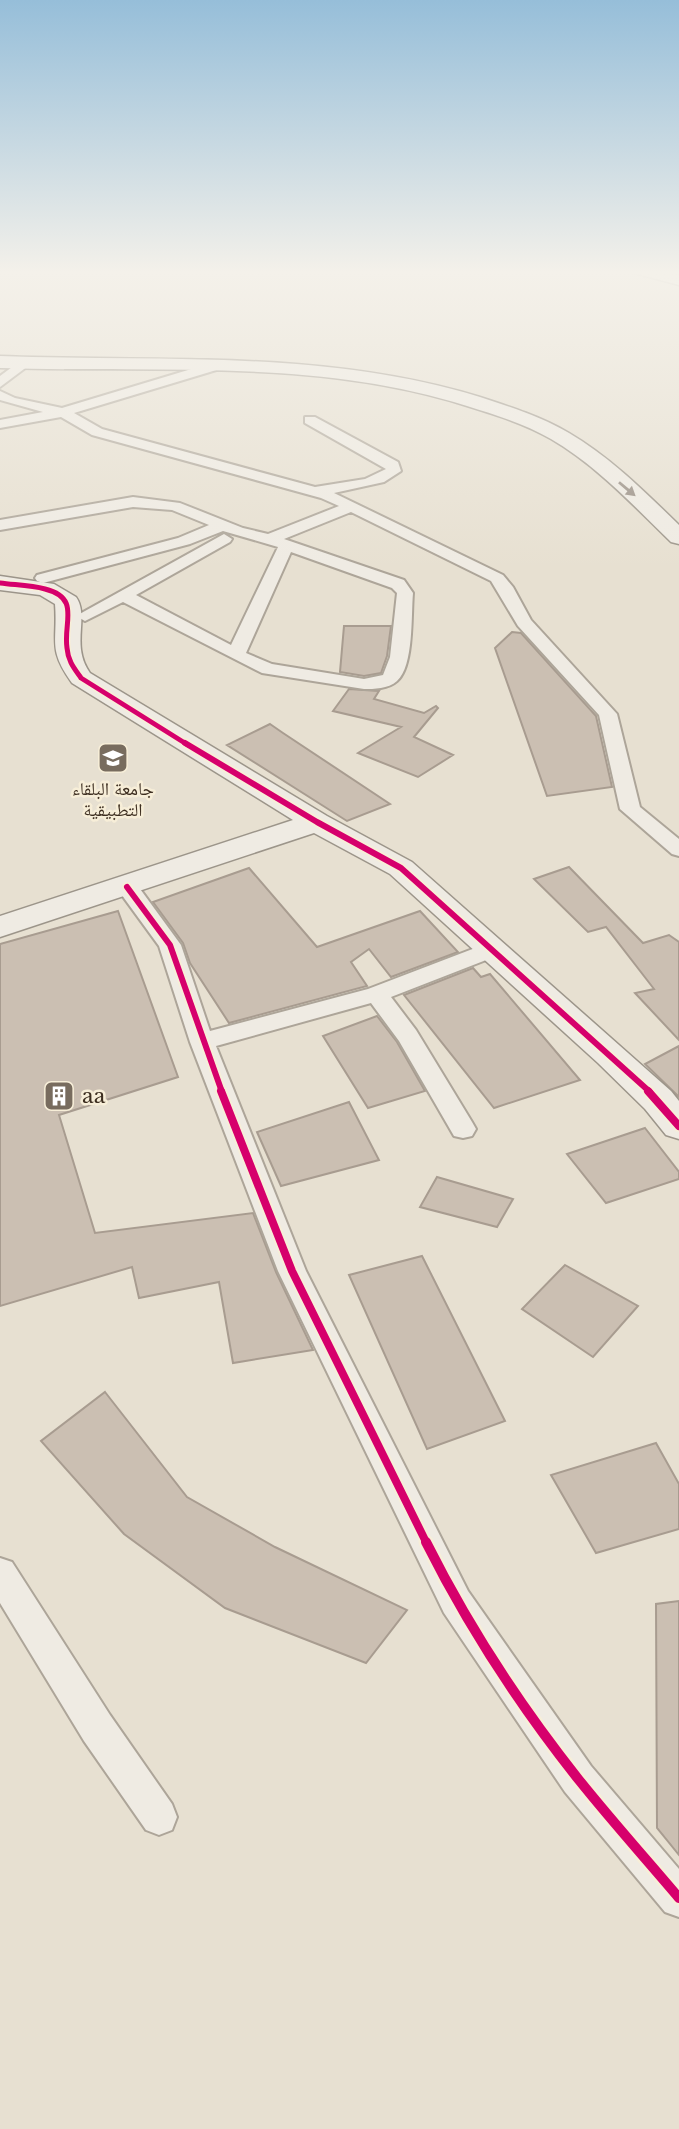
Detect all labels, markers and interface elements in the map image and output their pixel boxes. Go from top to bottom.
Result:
one-way arrow [618,481,635,496]
school or university icon: جامعة البلقاء التطبيقية [96,741,130,775]
place label: جامعة البلقاء التطبيقية [72,778,154,821]
building icon: aa [42,1079,76,1113]
place label: aa [82,1083,106,1109]

